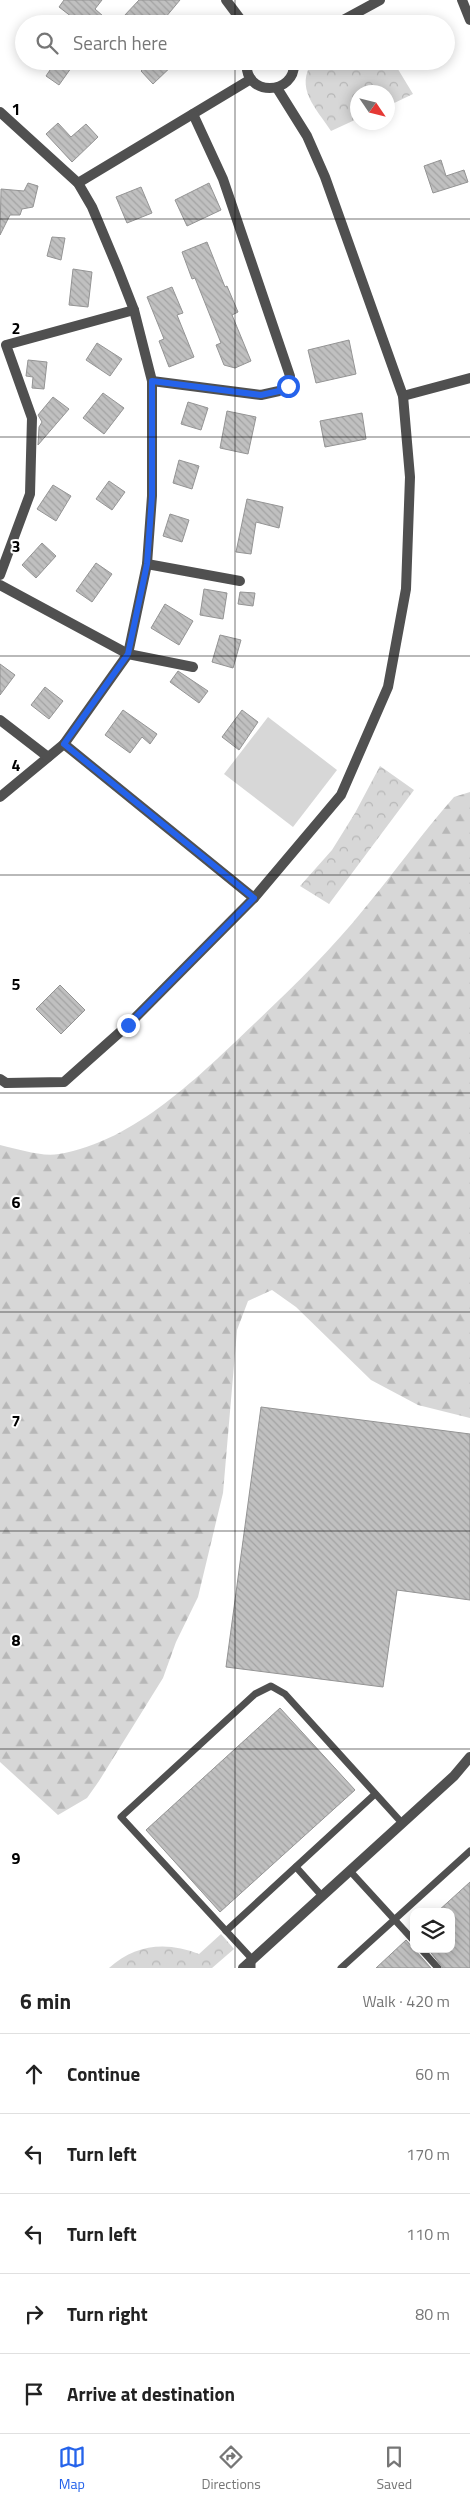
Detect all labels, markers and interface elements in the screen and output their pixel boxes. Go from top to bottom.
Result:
search box [15,15,455,70]
text: Search here [73,28,167,57]
icon: search [33,29,61,57]
north arrow [350,85,395,130]
text: 1 [12,97,20,121]
text: 2 [12,316,20,340]
route start [277,375,300,398]
text: 3 [12,534,20,558]
text: 4 [12,753,21,777]
text: 5 [12,972,21,996]
route end [117,1014,140,1037]
text: 6 [12,1190,21,1214]
text: 7 [12,1409,20,1433]
text: 8 [12,1628,21,1652]
text: 9 [12,1846,21,1870]
map controls [410,1908,455,1953]
button: layers [410,1908,455,1953]
text: 6 min [20,1985,71,2017]
text: Walk · 420 m [362,1989,450,2013]
text: Continue [67,2059,140,2088]
icon: ahead [20,2060,48,2088]
text: 60 m [415,2062,450,2086]
text: Turn left [67,2139,137,2168]
icon: left [20,2140,48,2168]
text: 170 m [406,2142,450,2166]
text: Turn left [67,2219,137,2248]
icon: left [20,2220,48,2248]
text: 110 m [406,2222,450,2246]
text: Turn right [67,2299,148,2328]
icon: right [20,2300,48,2328]
text: 80 m [415,2302,450,2326]
text: Arrive at destination [67,2379,235,2408]
icon: arrive [20,2380,48,2408]
tab: Map [58,2443,86,2494]
tab: Directions [201,2443,261,2494]
tab: Saved [377,2443,412,2494]

